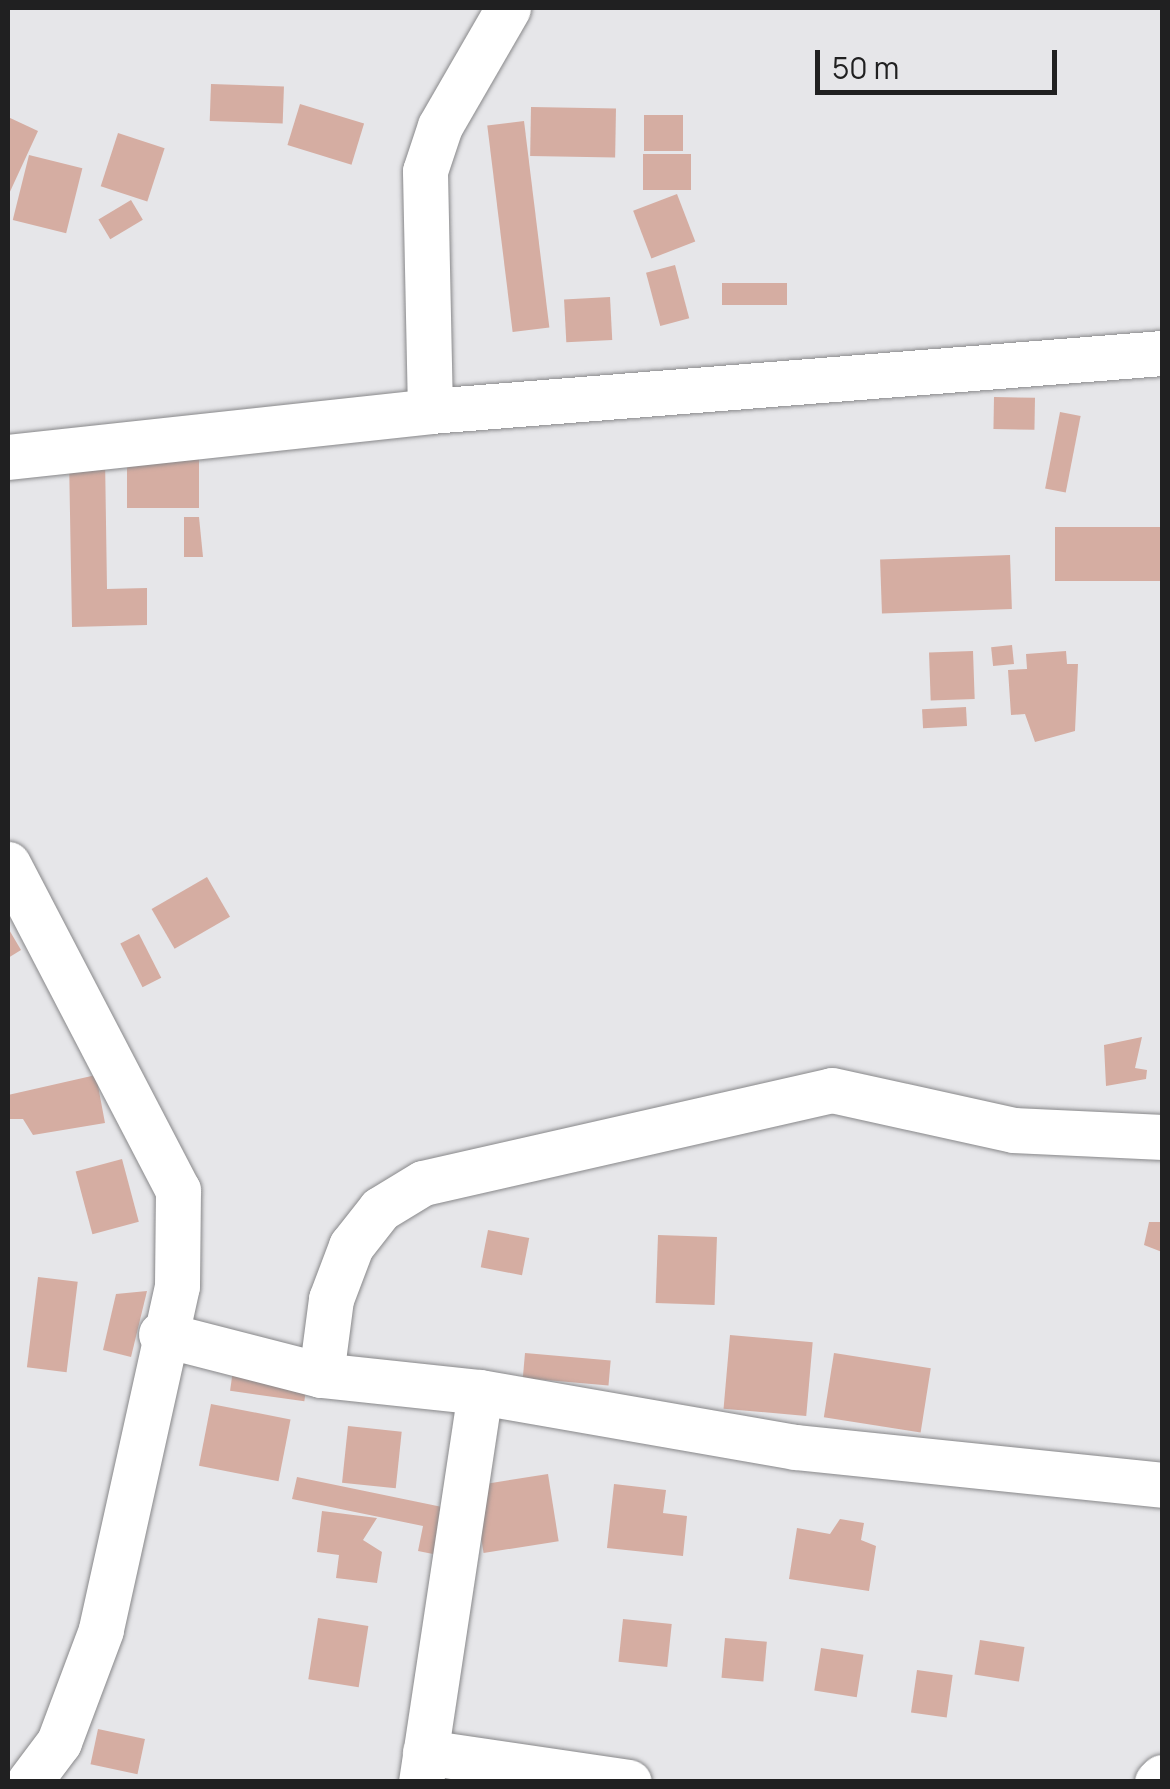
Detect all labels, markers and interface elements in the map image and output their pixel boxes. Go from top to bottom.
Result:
scale bar [820,30,1062,92]
text: 50 m [832,47,899,88]

